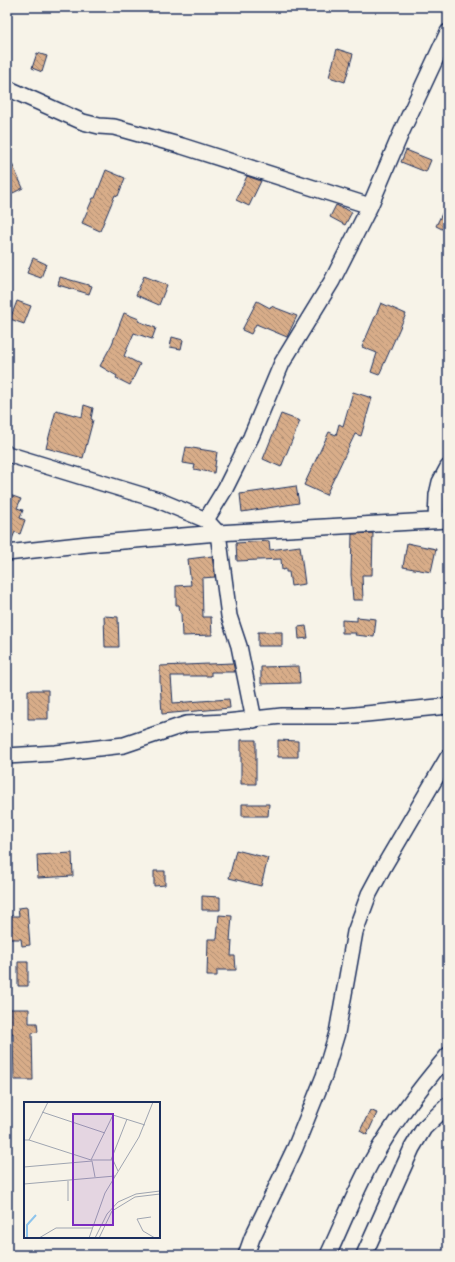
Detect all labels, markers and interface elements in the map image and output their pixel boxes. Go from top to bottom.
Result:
inset map [24,1102,160,1238]

